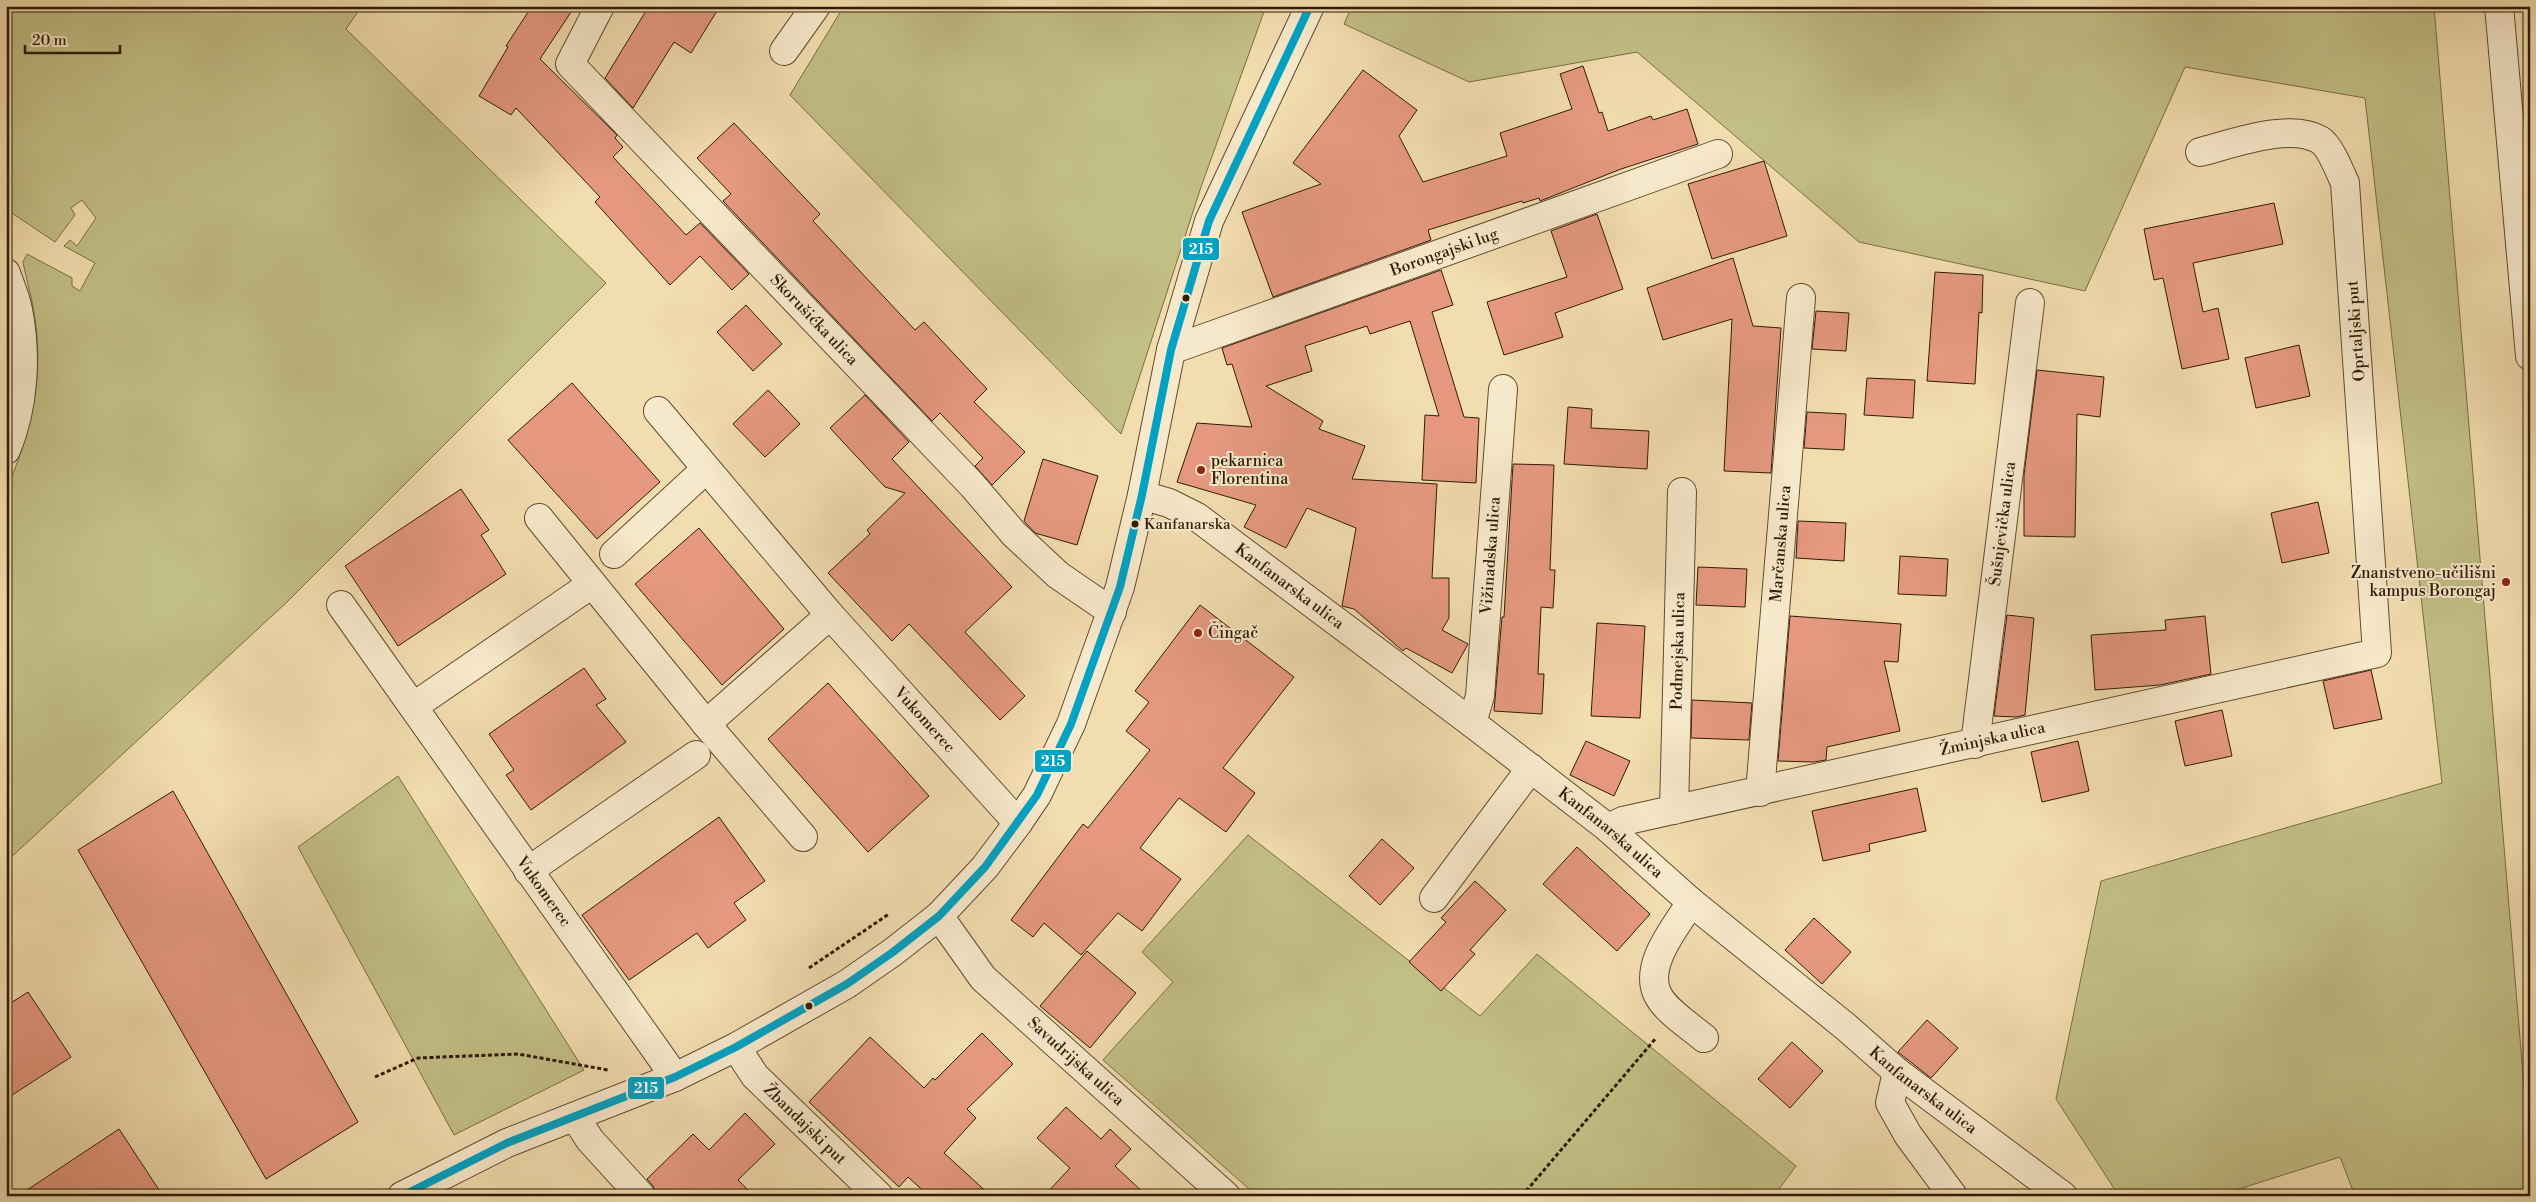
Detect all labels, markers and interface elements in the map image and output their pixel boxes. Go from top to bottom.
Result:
scale bar [25,22,120,54]
text: 20 m [32,31,67,50]
street label: Borongajski lug [1386,223,1501,281]
line badge: 215 [1182,237,1220,261]
text: 215 [1189,241,1213,259]
street label: Skorušićka ulica [766,270,863,370]
street label: Oprtaljski put [2342,280,2370,382]
unlabelled marker [1181,293,1191,303]
place label: pekarnica Florentina [1211,451,1289,489]
street label: Šušnjevička ulica [1983,459,2020,587]
marker: pekarnica Florentina [1195,464,1207,476]
street label: Marčanska ulica [1766,484,1795,603]
street label: Vižinadska ulica [1476,495,1505,616]
place label: Kanfanarska [1144,515,1231,534]
marker: Kanfanarska [1130,519,1140,529]
street label: Kanfanarska ulica [1231,539,1349,634]
place label: Znanstveno-učilišni kampus Borongaj [2351,563,2496,601]
marker: Znanstveno-učilišni kampus Borongaj [2500,576,2512,588]
street label: Podmejska ulica [1667,591,1690,710]
place label: Čingač [1208,621,1258,643]
marker: Čingač [1192,627,1204,639]
street label: Vukomerec [889,682,960,757]
street label: Žminjska ulica [1937,717,2048,760]
line badge: 215 [1034,749,1072,773]
text: 215 [1041,753,1065,771]
street label: Kanfanarska ulica [1554,783,1668,883]
street label: Vukomerec [511,851,576,931]
unlabelled marker [804,1001,814,1011]
street label: Savudrijska ulica [1023,1013,1129,1111]
street label: Kanfanarska ulica [1865,1042,1982,1139]
line badge: 215 [627,1076,665,1100]
street label: Žbandajski put [759,1078,851,1169]
text: 215 [634,1080,658,1098]

